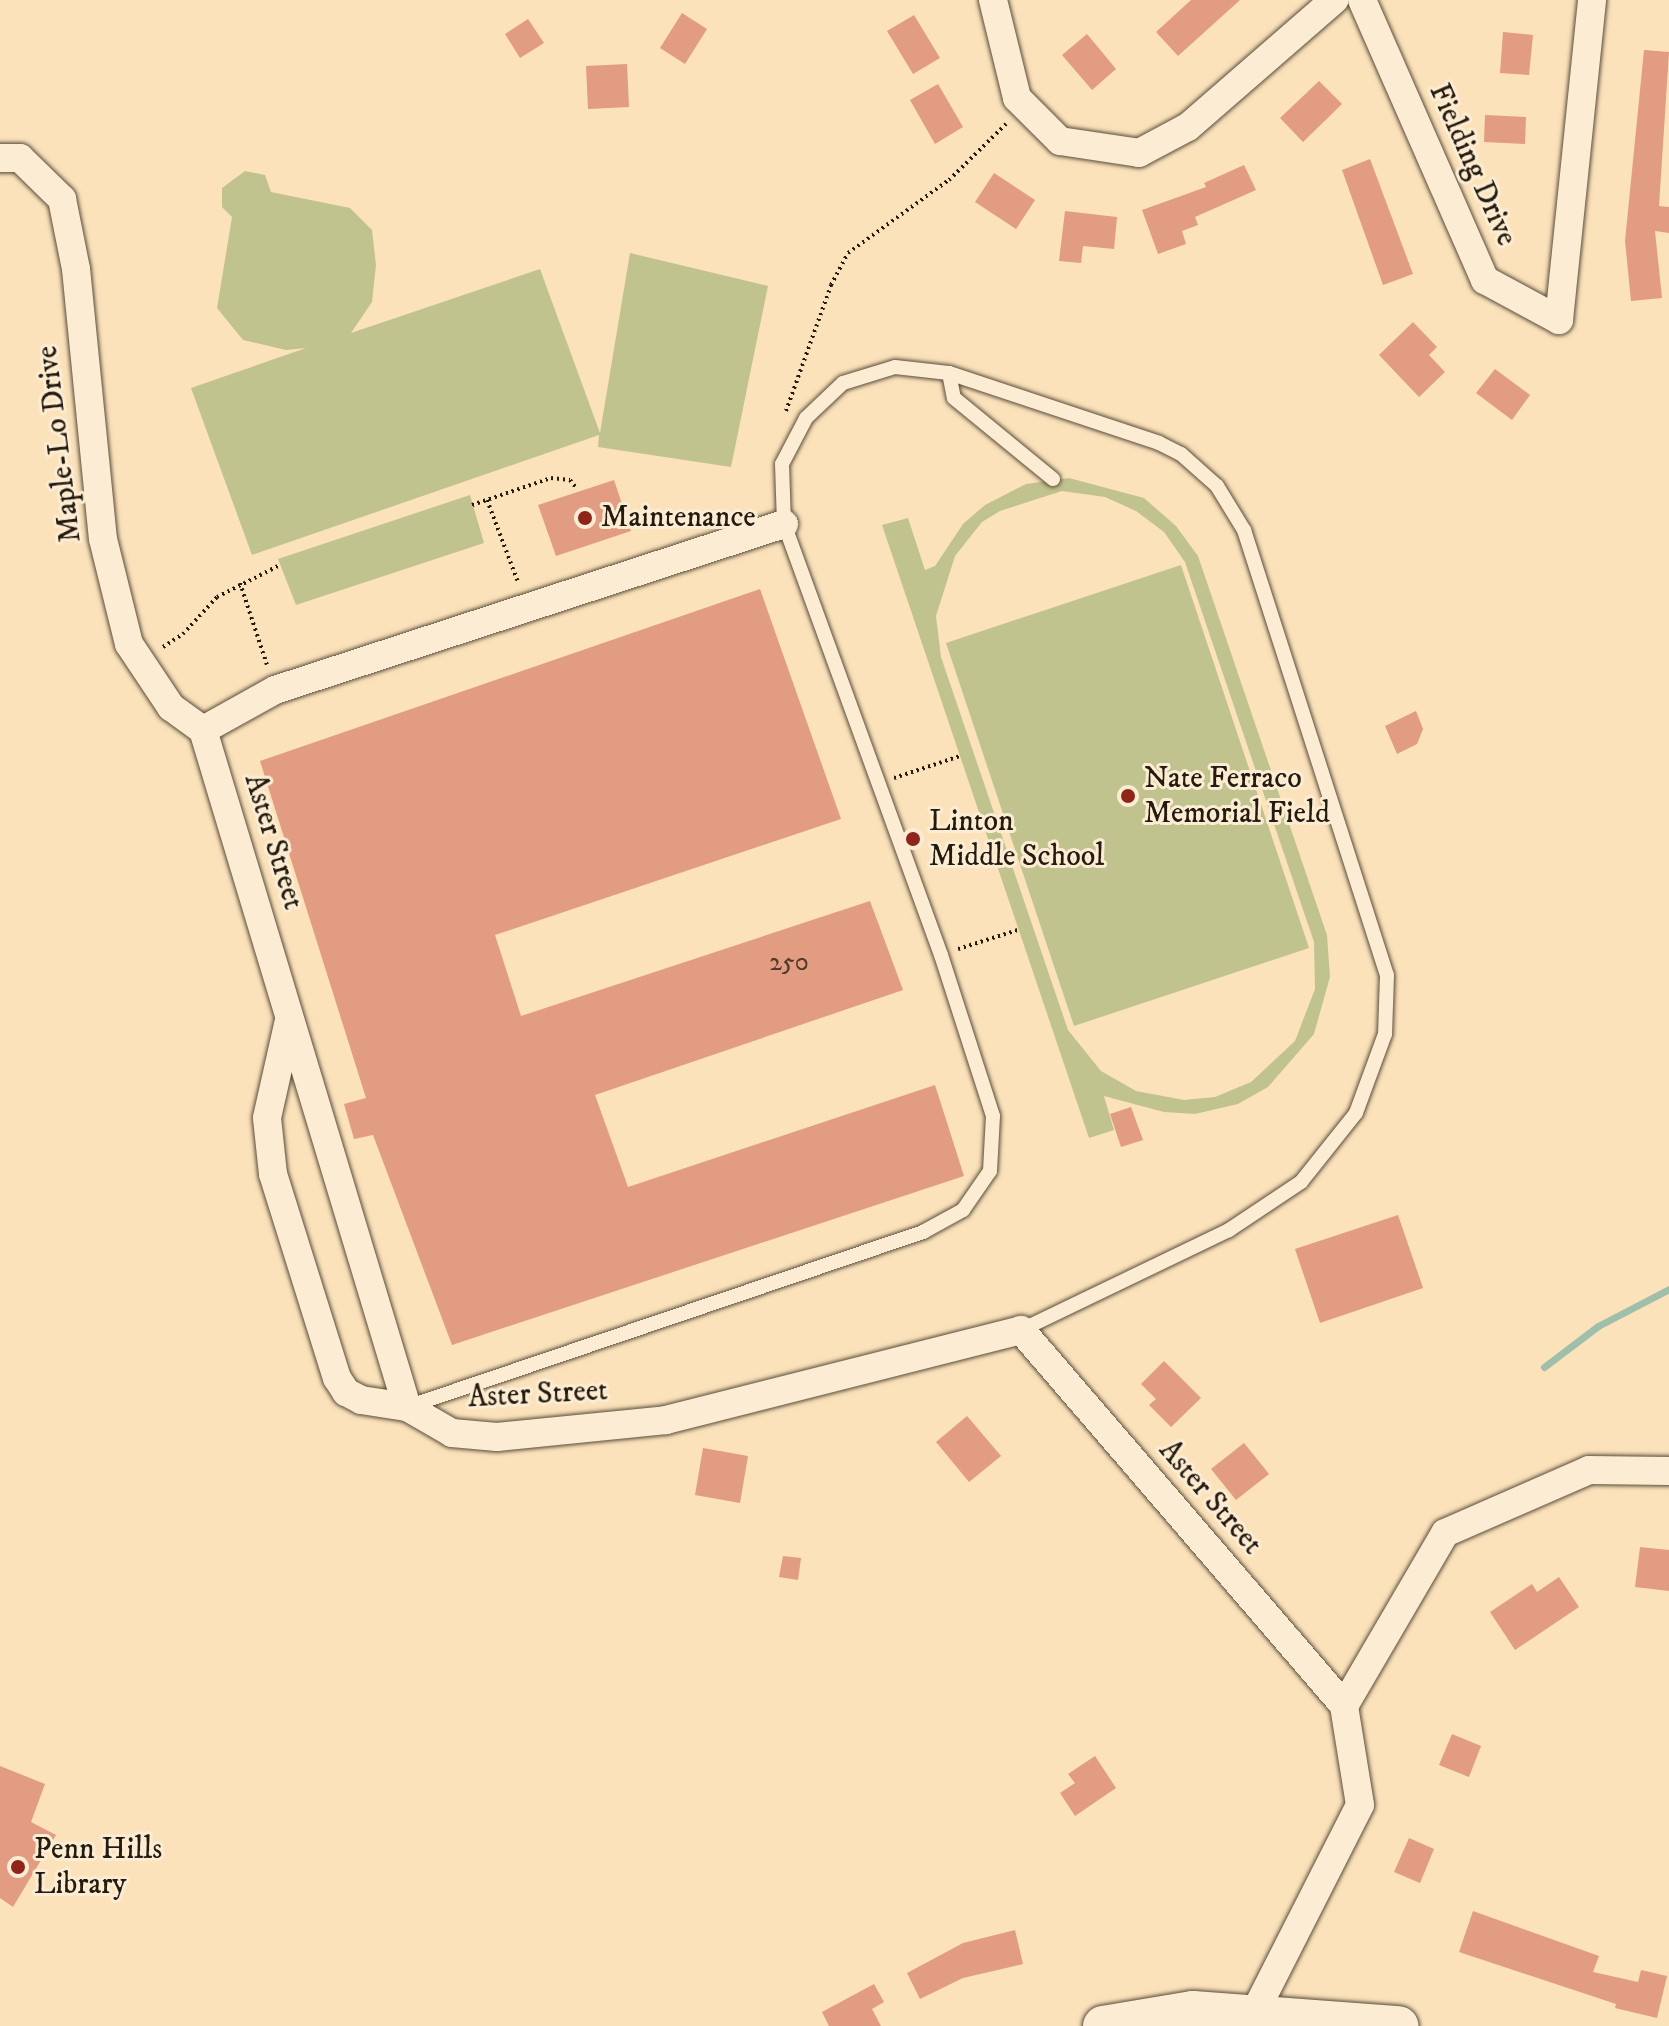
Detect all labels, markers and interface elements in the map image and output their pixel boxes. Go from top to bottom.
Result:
street label: Fielding Drive [1420,78,1524,252]
street label: Maple-Lo Drive [30,344,90,544]
place label: Maintenance [601,500,756,536]
marker: Maintenance [576,509,594,527]
place label: Nate Ferraco Memorial Field [1144,761,1330,832]
street label: Aster Street [235,770,311,914]
marker: Nate Ferraco Memorial Field [1119,787,1137,805]
place label: Linton Middle School [929,804,1104,874]
marker: Linton Middle School [904,830,922,848]
house number: 250 [769,947,809,979]
street label: Aster Street [467,1373,609,1417]
street label: Aster Street [1151,1433,1269,1563]
place label: Penn Hills Library [34,1832,162,1902]
marker: Penn Hills Library [9,1858,27,1876]

